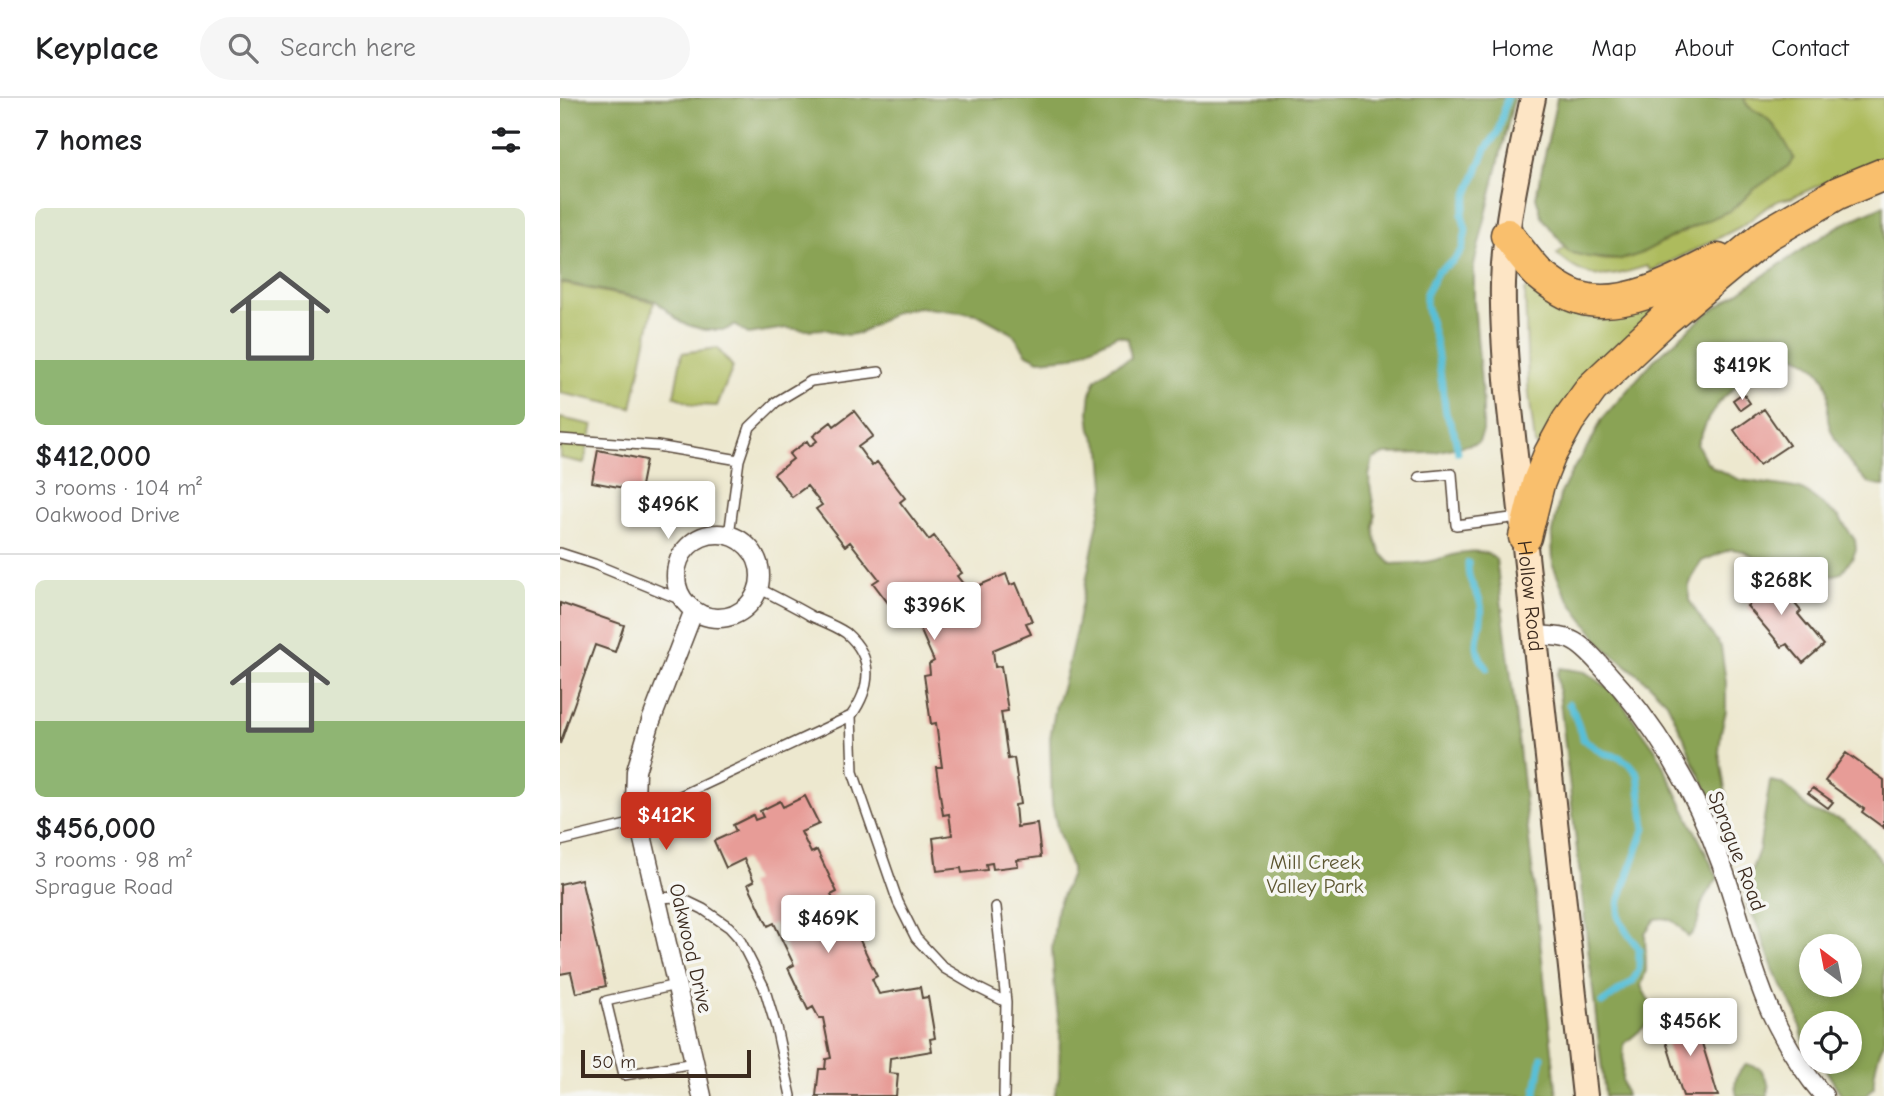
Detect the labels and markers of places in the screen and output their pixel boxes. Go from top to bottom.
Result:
pin: $419K [1693,342,1791,402]
pin: $496K [619,482,717,541]
pin: $268K [1732,558,1830,617]
pin: $396K [885,582,983,642]
pin: $412K [617,792,715,852]
pin: $469K [779,896,877,955]
pin: $456K [1641,998,1739,1058]

